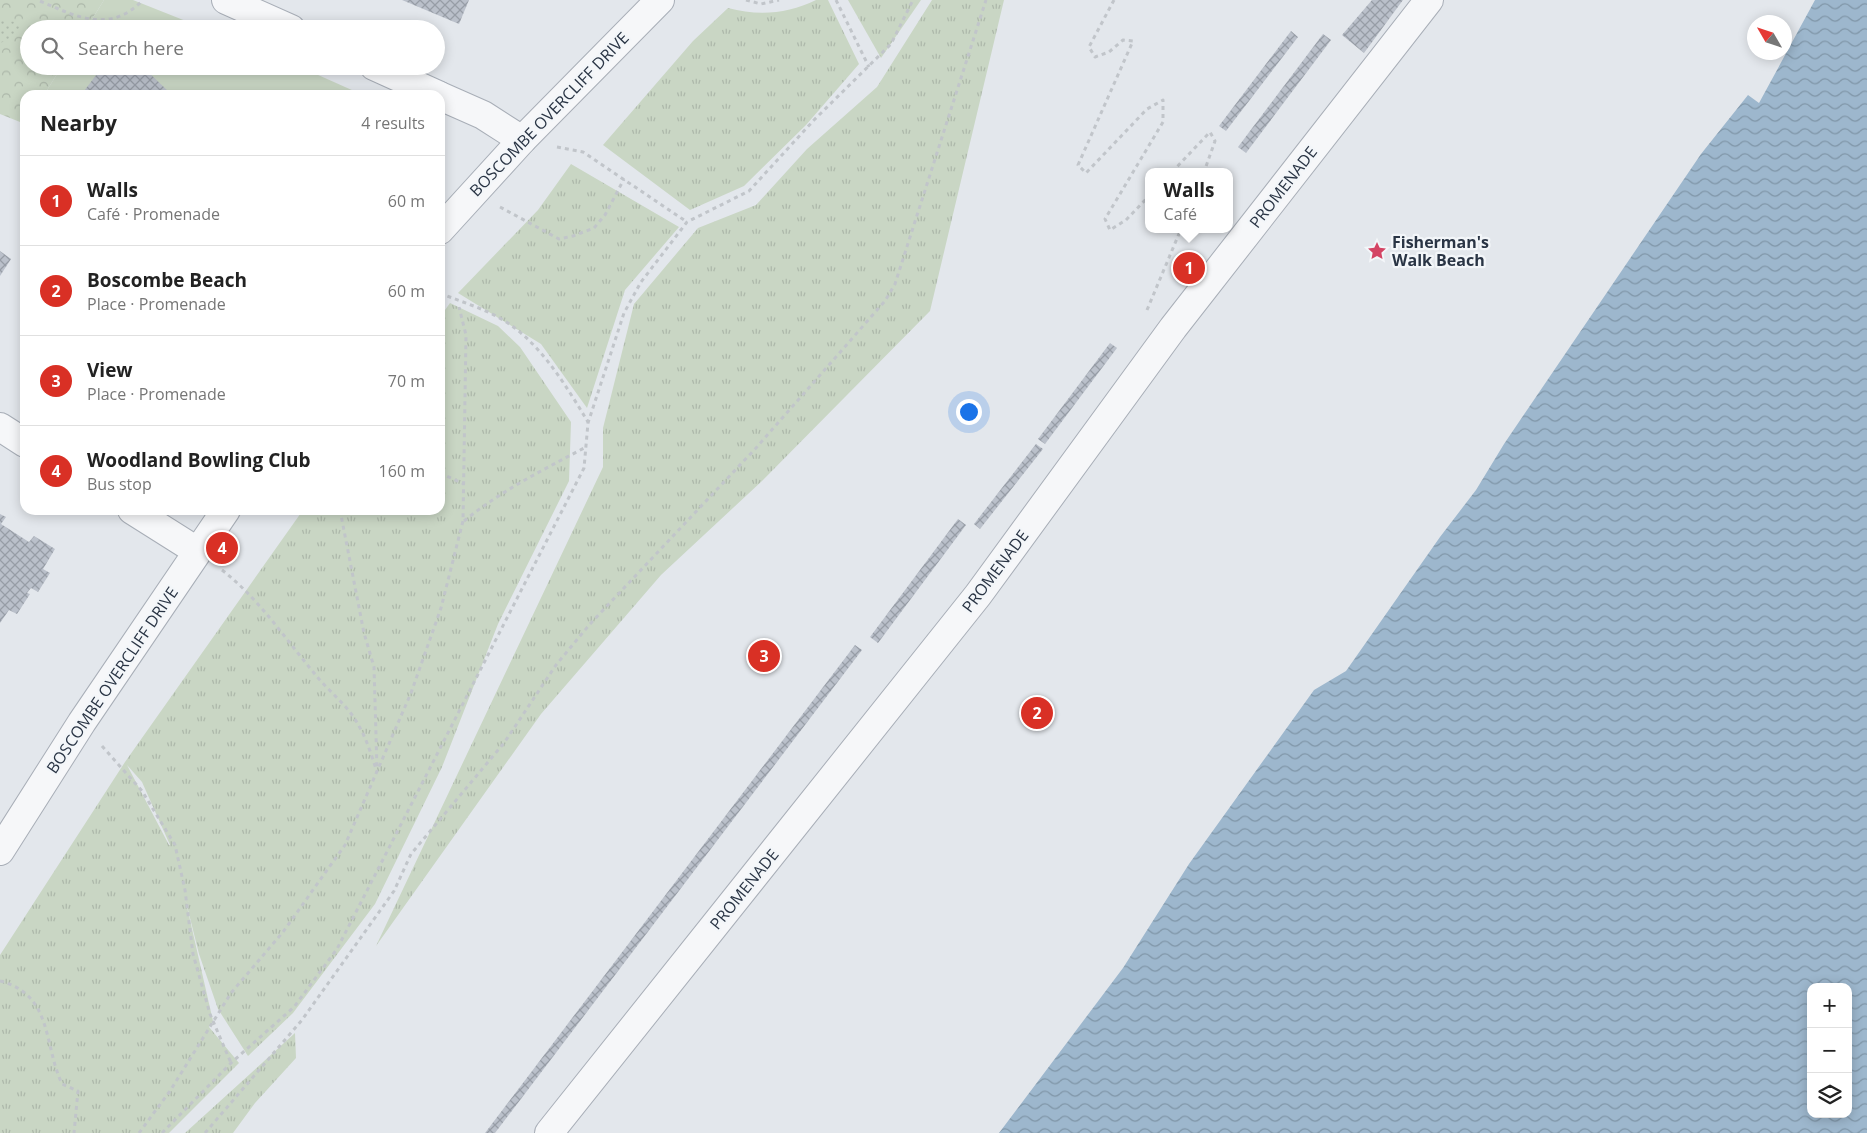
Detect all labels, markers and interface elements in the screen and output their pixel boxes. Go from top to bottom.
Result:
north arrow [1747,15,1792,60]
search box [20,20,445,75]
street label: BOSCOMBE OVERCLIFF DRIVE [464,27,634,201]
icon: search [38,34,66,62]
text: Search here [78,35,184,61]
text: Nearby [40,109,117,137]
text: 4 results [361,112,425,134]
street label: PROMENADE [1244,142,1322,232]
popup [1145,168,1233,233]
text: Walls [87,177,138,203]
text: Walls [1164,177,1214,203]
text: 1 [51,190,61,212]
text: 60 m [388,190,425,212]
text: Café · Promenade [87,203,220,225]
text: Café [1164,203,1197,225]
place label: Fisherman's Walk Beach [1392,231,1489,271]
place icon: Fisherman's Walk Beach [1366,240,1388,262]
pin: 1 [1173,249,1205,287]
text: Boscombe Beach [87,267,247,293]
text: 2 [51,280,61,302]
text: 60 m [388,280,425,302]
text: Place · Promenade [87,293,226,315]
text: View [87,357,133,383]
text: 3 [51,370,61,392]
text: 70 m [388,370,425,392]
text: Place · Promenade [87,383,226,405]
your location [956,399,982,425]
text: Woodland Bowling Club [87,447,311,473]
text: 4 [51,460,61,482]
text: 160 m [379,460,425,482]
text: Bus stop [87,473,152,495]
street label: PROMENADE [957,525,1033,617]
pin: 4 [206,529,238,567]
street label: BOSCOMBE OVERCLIFF DRIVE [41,582,183,778]
pin: 3 [748,637,780,675]
pin: 2 [1021,694,1053,732]
street label: PROMENADE [705,844,783,934]
map controls [1807,983,1852,1118]
button: + [1807,983,1852,1028]
button: − [1807,1028,1852,1073]
button: layers [1807,1073,1852,1118]

